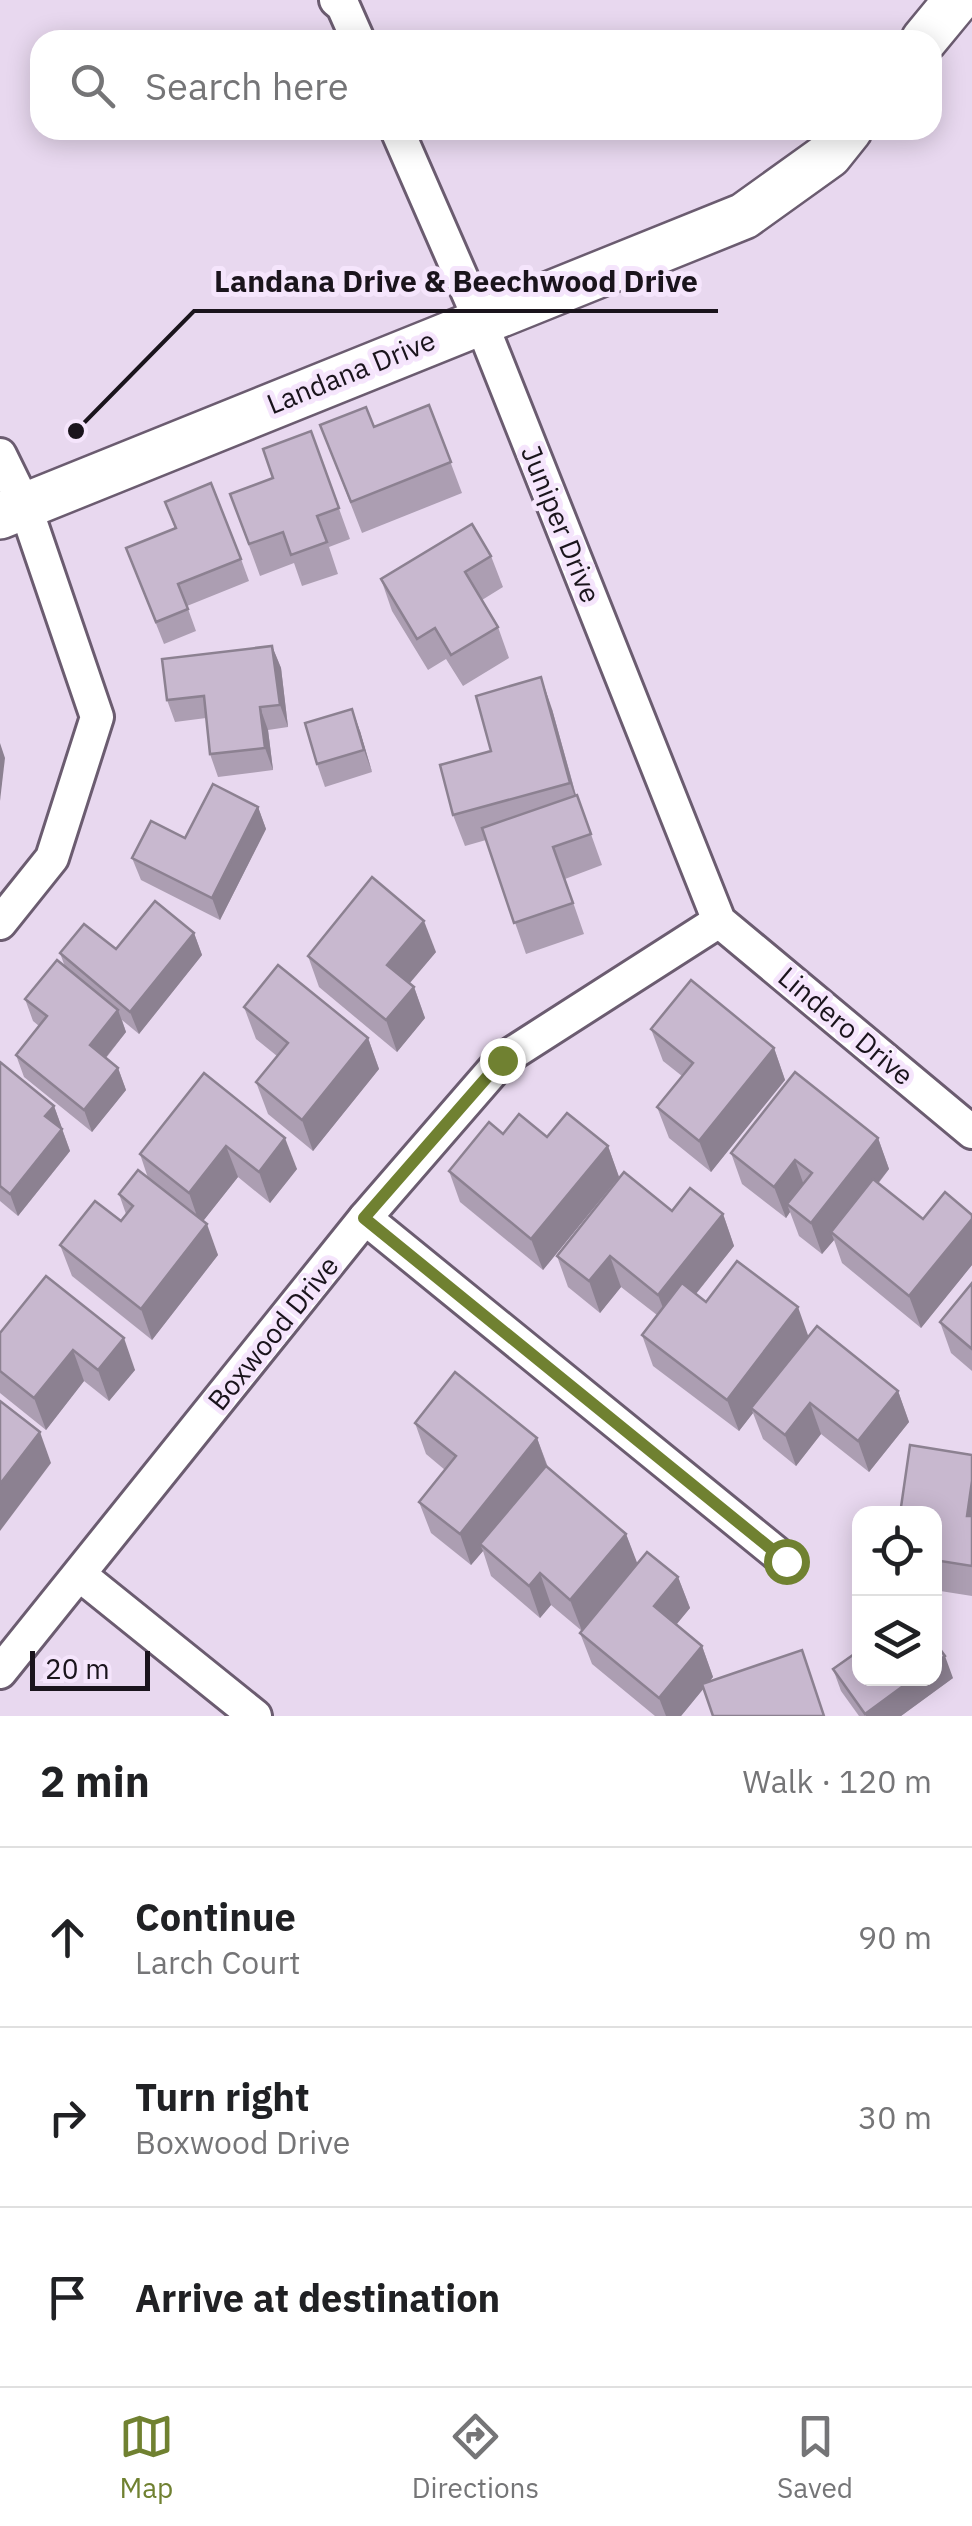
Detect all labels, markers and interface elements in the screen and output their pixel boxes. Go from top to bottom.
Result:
search box [30,30,942,140]
icon: search [65,58,120,113]
text: Search here [145,61,349,110]
callout: Landana Drive & Beechwood Drive [194,251,718,311]
text: Landana Drive & Beechwood Drive [214,261,698,300]
street label: Landana Drive [261,321,441,422]
street label: Juniper Drive [513,440,610,608]
street label: Lindero Drive [771,958,922,1093]
route end [480,1038,526,1084]
street label: Boxwood Drive [199,1248,346,1418]
map controls [852,1506,942,1686]
button: locate [852,1506,942,1596]
route start [764,1539,810,1585]
button: layers [852,1596,942,1686]
scale bar [30,1646,150,1690]
text: 20 m [45,1650,110,1687]
text: 2 min [40,1754,150,1809]
text: Walk · 120 m [743,1760,932,1802]
text: Continue [135,1892,296,1941]
icon: ahead [40,1910,95,1965]
text: 90 m [858,1916,932,1958]
text: Larch Court [135,1941,301,1983]
text: Turn right [135,2072,310,2121]
icon: right [40,2090,95,2145]
text: 30 m [858,2096,932,2138]
text: Boxwood Drive [135,2121,350,2163]
icon: arrive [40,2270,95,2325]
text: Arrive at destination [135,2273,500,2322]
tab: Map [119,2409,174,2506]
tab: Directions [412,2409,539,2506]
tab: Saved [777,2409,853,2506]

